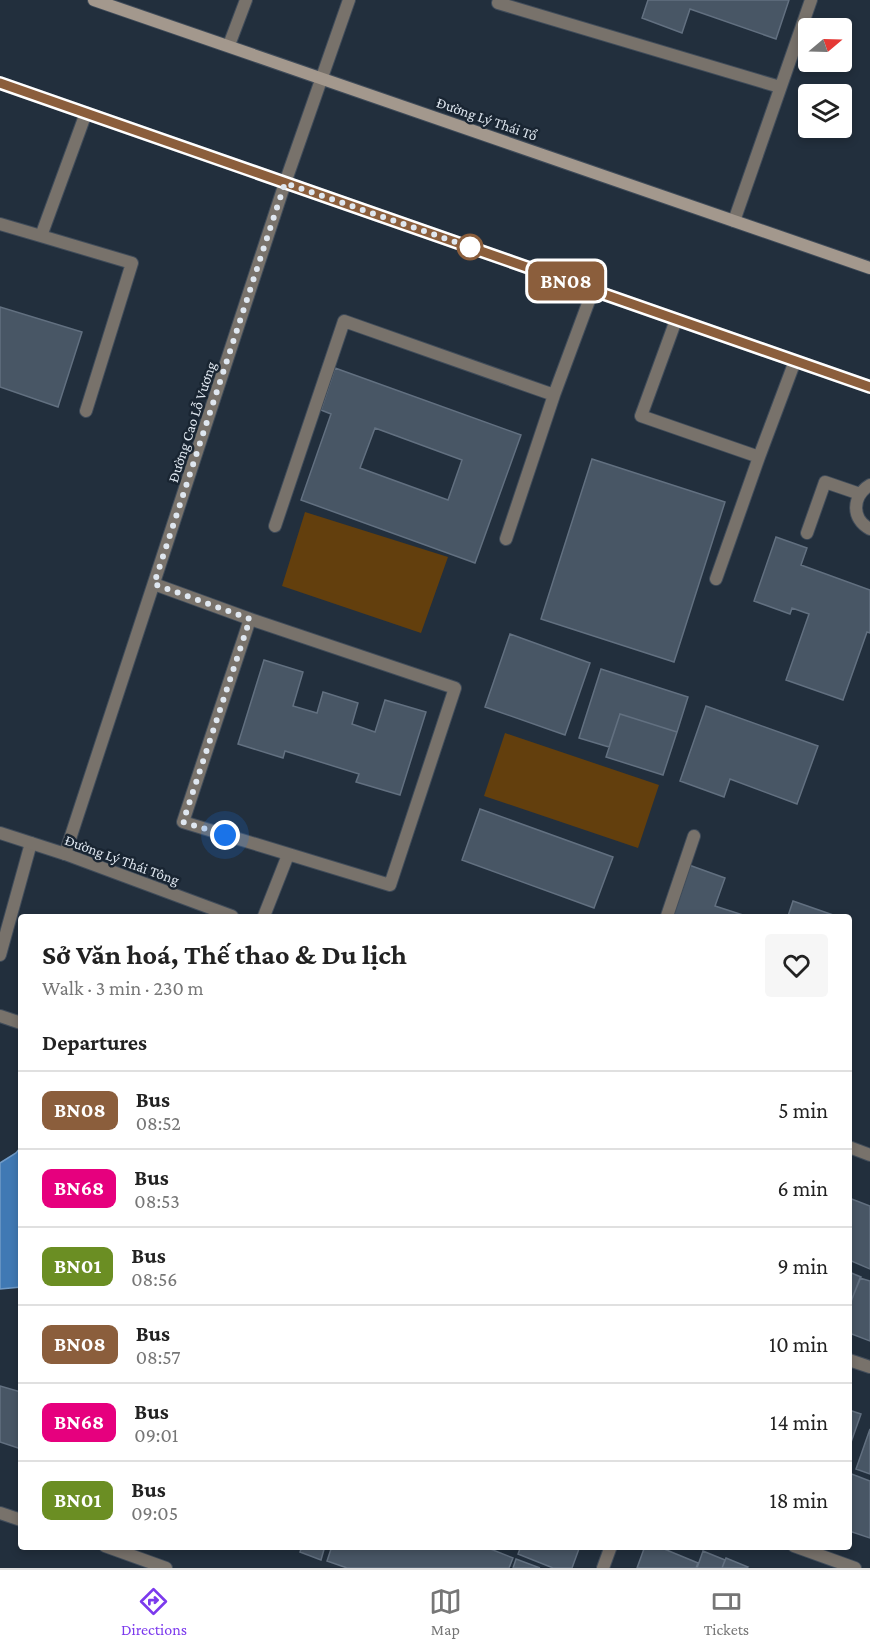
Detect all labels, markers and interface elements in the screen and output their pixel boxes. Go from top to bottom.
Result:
north arrow [798,18,852,72]
map controls [798,18,852,138]
button: layers [798,84,852,138]
street label: Đường Lý Thái Tổ [434,94,539,145]
unlabelled marker [457,234,483,260]
line badge: BN08 [524,262,608,300]
text: BN08 [540,269,592,293]
street label: Đường Cao Lỗ Vương [165,359,220,485]
your location [210,820,240,850]
street label: Đường Lý Thái Tông [62,832,181,889]
button: heart [765,934,828,997]
text: Sở Văn hoá, Thế thao & Du lịch [42,939,407,970]
text: Walk · 3 min · 230 m [42,977,204,999]
text: Departures [42,1030,147,1055]
text: Bus [136,1087,170,1112]
text: BN08 [54,1098,106,1122]
text: 5 min [778,1098,828,1123]
text: 08:52 [136,1112,181,1134]
text: Bus [134,1165,169,1190]
text: BN68 [54,1176,104,1200]
text: 6 min [777,1176,828,1201]
text: 08:53 [134,1190,180,1212]
text: Bus [131,1243,166,1268]
text: BN01 [54,1254,101,1278]
text: 9 min [777,1254,828,1279]
text: 08:56 [131,1268,178,1290]
text: Bus [136,1321,170,1346]
text: BN08 [54,1332,106,1356]
text: 10 min [769,1332,828,1357]
text: 08:57 [136,1346,180,1368]
text: Bus [134,1399,169,1424]
text: BN68 [54,1410,104,1434]
text: 14 min [770,1410,828,1435]
text: 09:01 [134,1424,178,1446]
text: Bus [131,1477,166,1502]
text: BN01 [54,1488,101,1512]
text: 18 min [769,1488,828,1513]
text: 09:05 [131,1502,178,1524]
tab: Directions [121,1585,187,1638]
tab: Map [429,1585,462,1638]
tab: Tickets [704,1585,749,1638]

